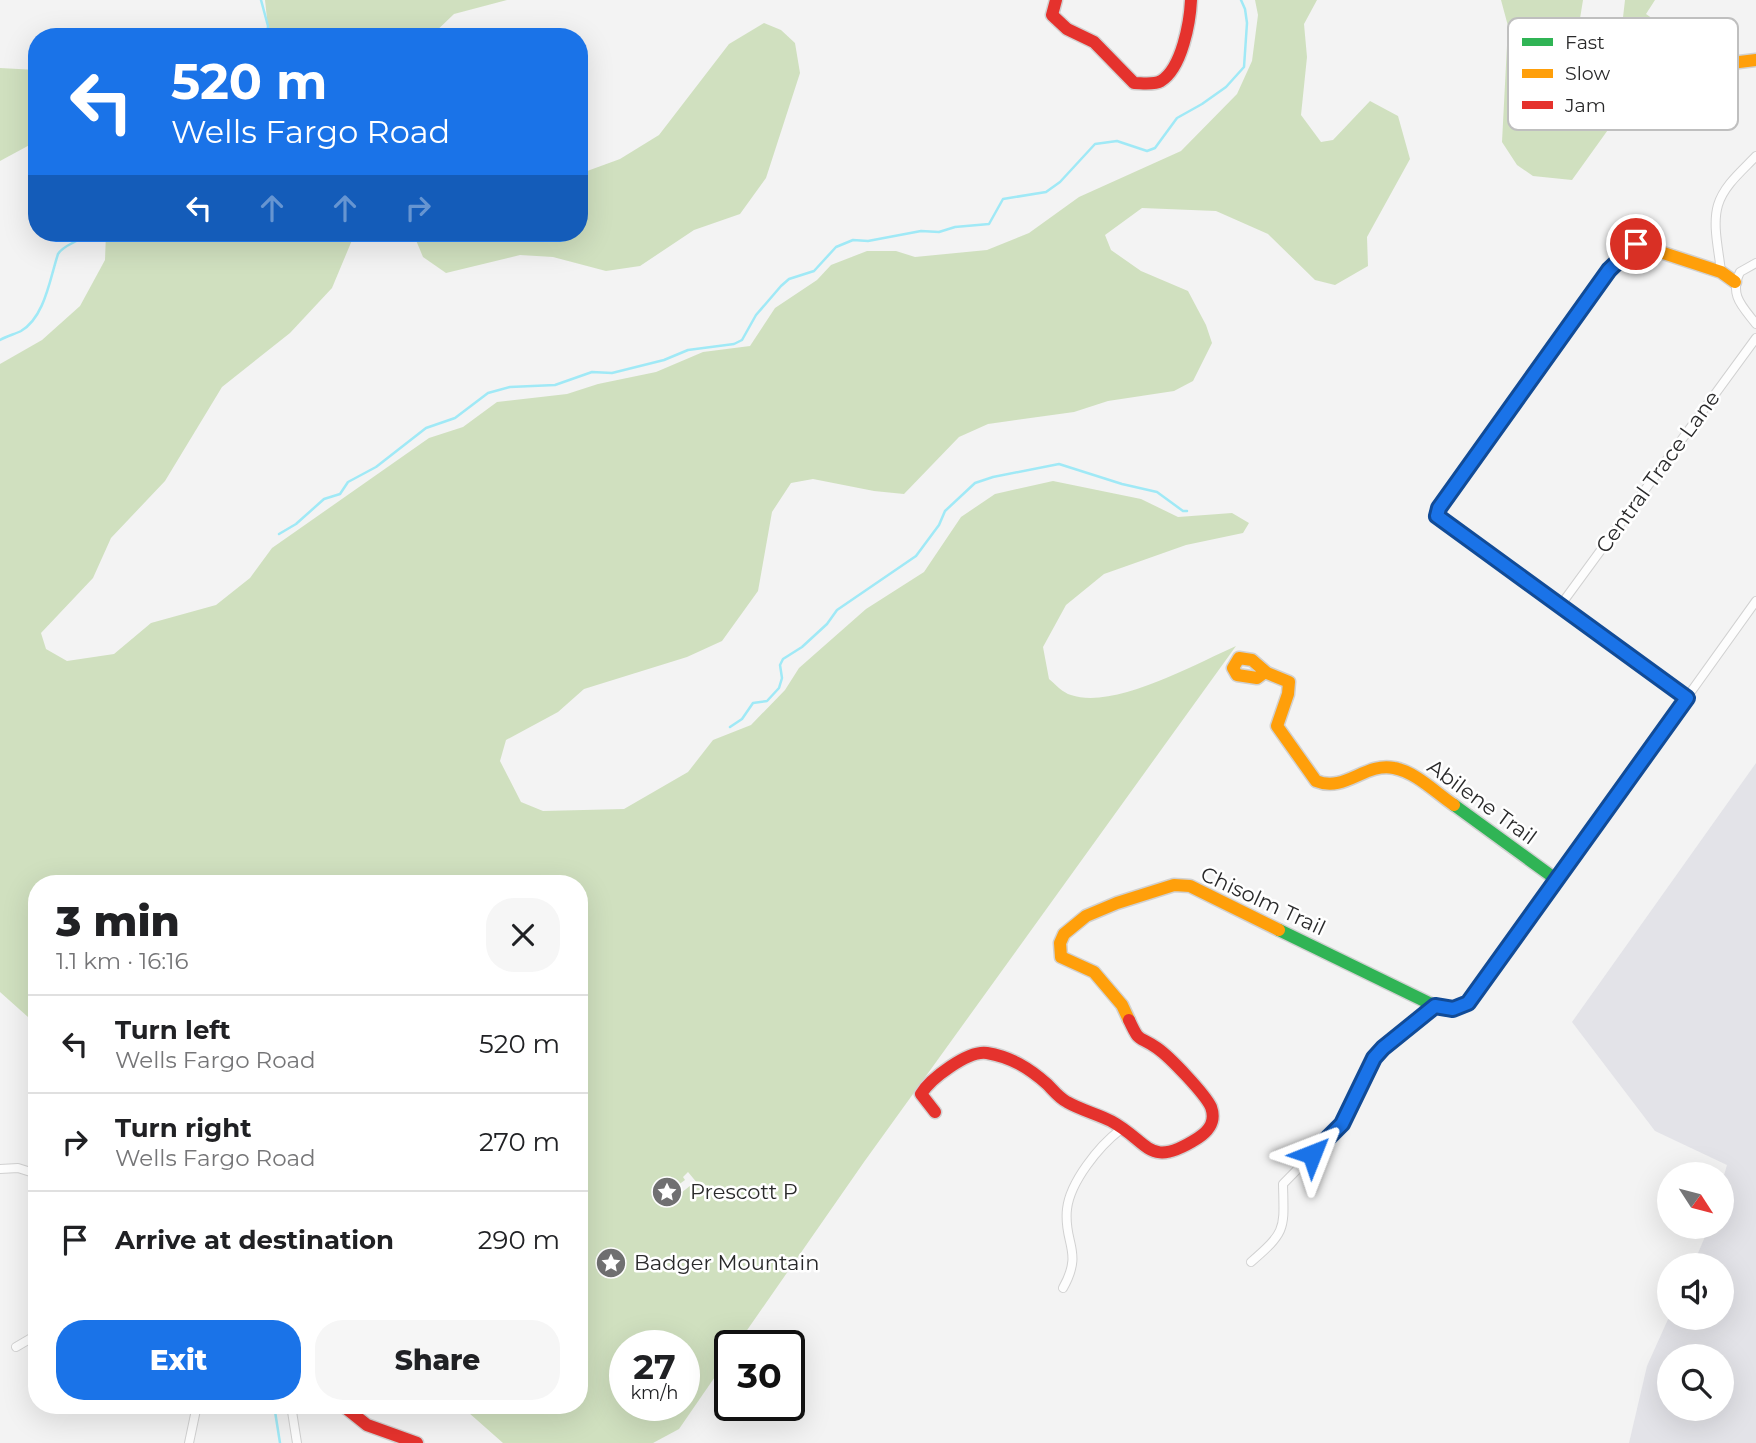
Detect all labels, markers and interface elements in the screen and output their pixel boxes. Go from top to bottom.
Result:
legend [1508,18,1738,130]
text: Fast [1565,31,1605,54]
text: 520 m [171,52,327,111]
icon: left [56,56,147,147]
text: Slow [1565,62,1610,85]
text: Jam [1564,94,1606,117]
text: Wells Fargo Road [171,112,450,151]
icon: left [180,189,218,227]
icon: ahead [253,189,291,227]
icon: ahead [326,189,364,227]
icon: right [399,189,437,227]
pin [1606,214,1666,274]
icon: arrive [1617,225,1655,263]
street label: Central Trace Lane [1590,386,1725,558]
street label: Abilene Trail [1423,754,1542,850]
street label: Chisolm Trail [1197,861,1329,940]
text: 3 min [56,895,180,947]
button: close [486,898,560,972]
text: 1.1 km · 16:16 [56,947,189,975]
text: Turn left [115,1014,231,1046]
icon: left [56,1025,94,1063]
text: 520 m [479,1028,560,1060]
text: Wells Fargo Road [115,1046,316,1074]
text: Turn right [115,1112,251,1144]
position arrow [1275,1117,1349,1191]
icon: right [56,1123,94,1161]
text: 270 m [479,1126,560,1158]
text: Wells Fargo Road [115,1144,316,1172]
north arrow [1657,1162,1734,1239]
map controls [1657,1162,1734,1421]
place icon: Prescott P [650,1175,684,1209]
place label: Prescott P [690,1179,798,1204]
icon: arrive [56,1221,94,1259]
text: Arrive at destination [115,1224,394,1256]
text: 290 m [478,1224,560,1256]
place icon: Badger Mountain [594,1246,628,1280]
place label: Badger Mountain [634,1250,819,1275]
button: sound [1657,1253,1734,1330]
button: Exit [56,1320,301,1400]
button: Share [315,1320,560,1400]
speed limit sign: 30 [714,1330,805,1421]
button: search [1657,1344,1734,1421]
text: 27 [633,1345,676,1388]
text: km/h [630,1382,679,1404]

